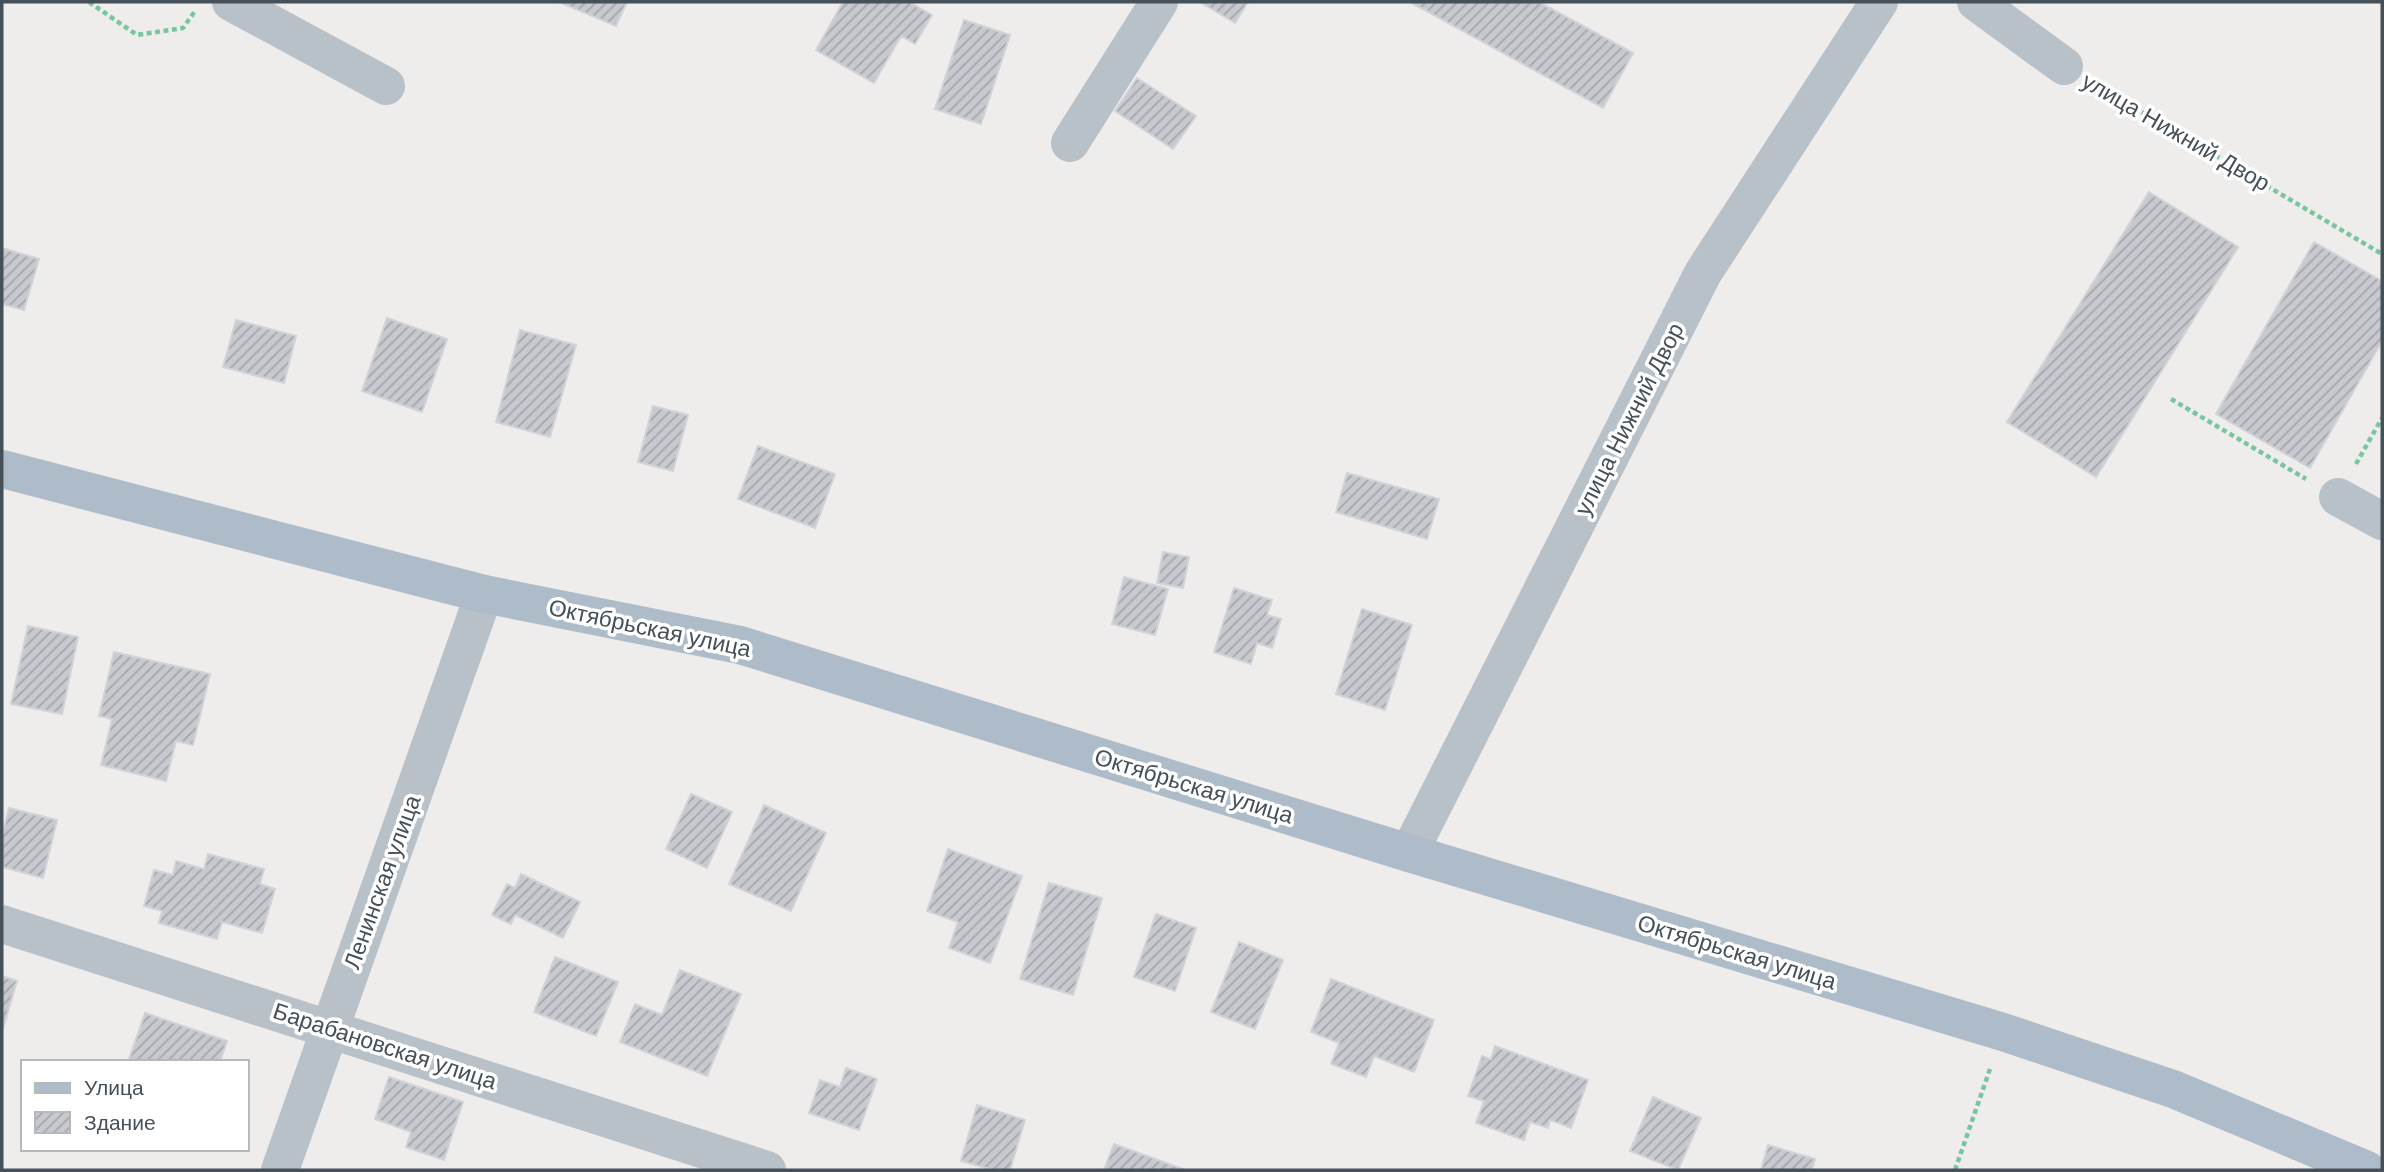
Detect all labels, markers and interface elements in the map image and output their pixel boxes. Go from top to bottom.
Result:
street label: улица Нижний Двор [2078,68,2274,196]
street label: улица Нижний Двор [1569,318,1689,520]
street label: Октябрьская улица [547,594,754,662]
street label: Октябрьская улица [1092,743,1297,829]
street label: Ленинская улица [338,791,426,972]
street label: Октябрьская улица [1635,909,1840,995]
street label: Барабановская улица [270,998,500,1094]
legend [21,1060,248,1151]
text: Улица [84,1076,144,1099]
text: Здание [84,1111,156,1134]

